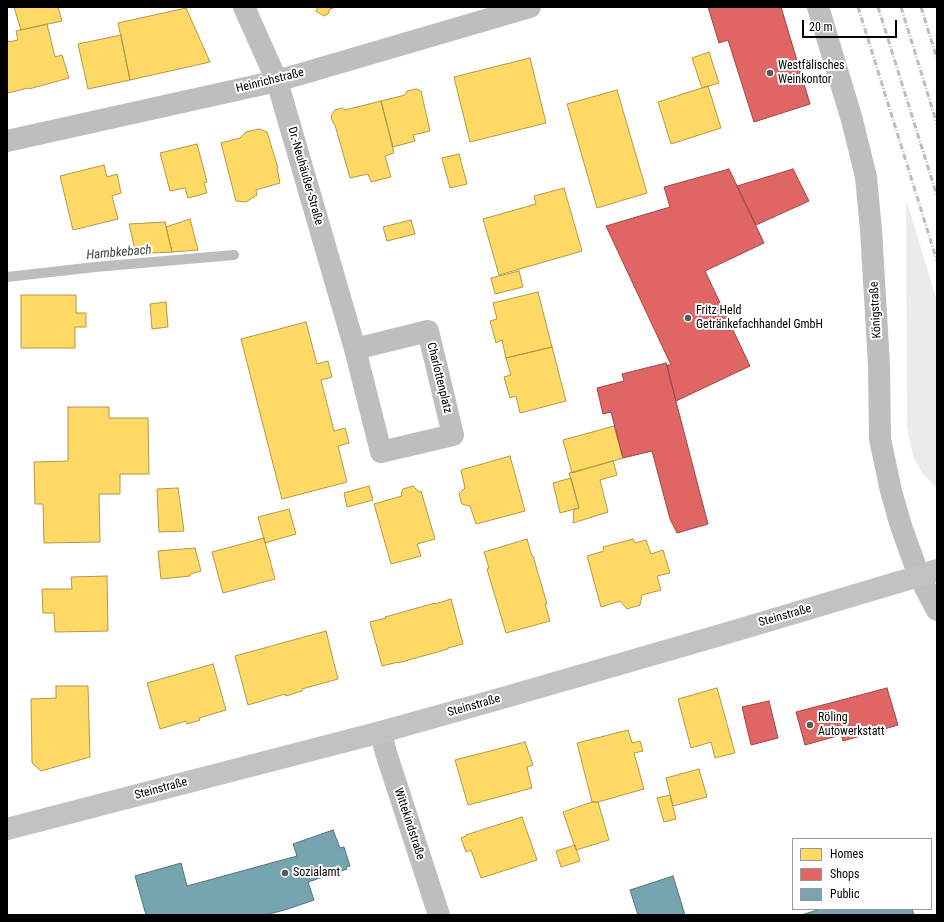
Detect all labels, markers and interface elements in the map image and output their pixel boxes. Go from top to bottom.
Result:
scale bar [804,12,899,38]
text: 20 m [809,20,833,34]
place label: Westfälisches Weinkontor [778,59,845,87]
street label: Heinrichstraße [235,66,305,96]
marker: Westfälisches Weinkontor [765,68,775,78]
street label: Dr.-Neuhäußer-Straße [284,125,326,227]
water label: Hambkebach [86,242,152,264]
street label: Königstraße [867,281,885,339]
place label: Fritz Held Getränkefachhandel GmbH [696,304,823,332]
marker: Fritz Held Getränkefachhandel GmbH [683,313,693,323]
street label: Charlottenplatz [423,341,455,415]
street label: Steinstraße [757,602,813,630]
street label: Steinstraße [446,692,502,720]
place label: Röling Autowerkstatt [818,711,884,739]
marker: Röling Autowerkstatt [805,720,815,730]
street label: Steinstraße [133,775,189,803]
street label: Wittekindstraße [391,786,427,862]
legend [792,838,932,910]
text: Homes [830,847,864,861]
place label: Sozialamt [293,866,340,880]
text: Shops [830,867,859,881]
marker: Sozialamt [280,868,290,878]
text: Public [830,887,859,901]

